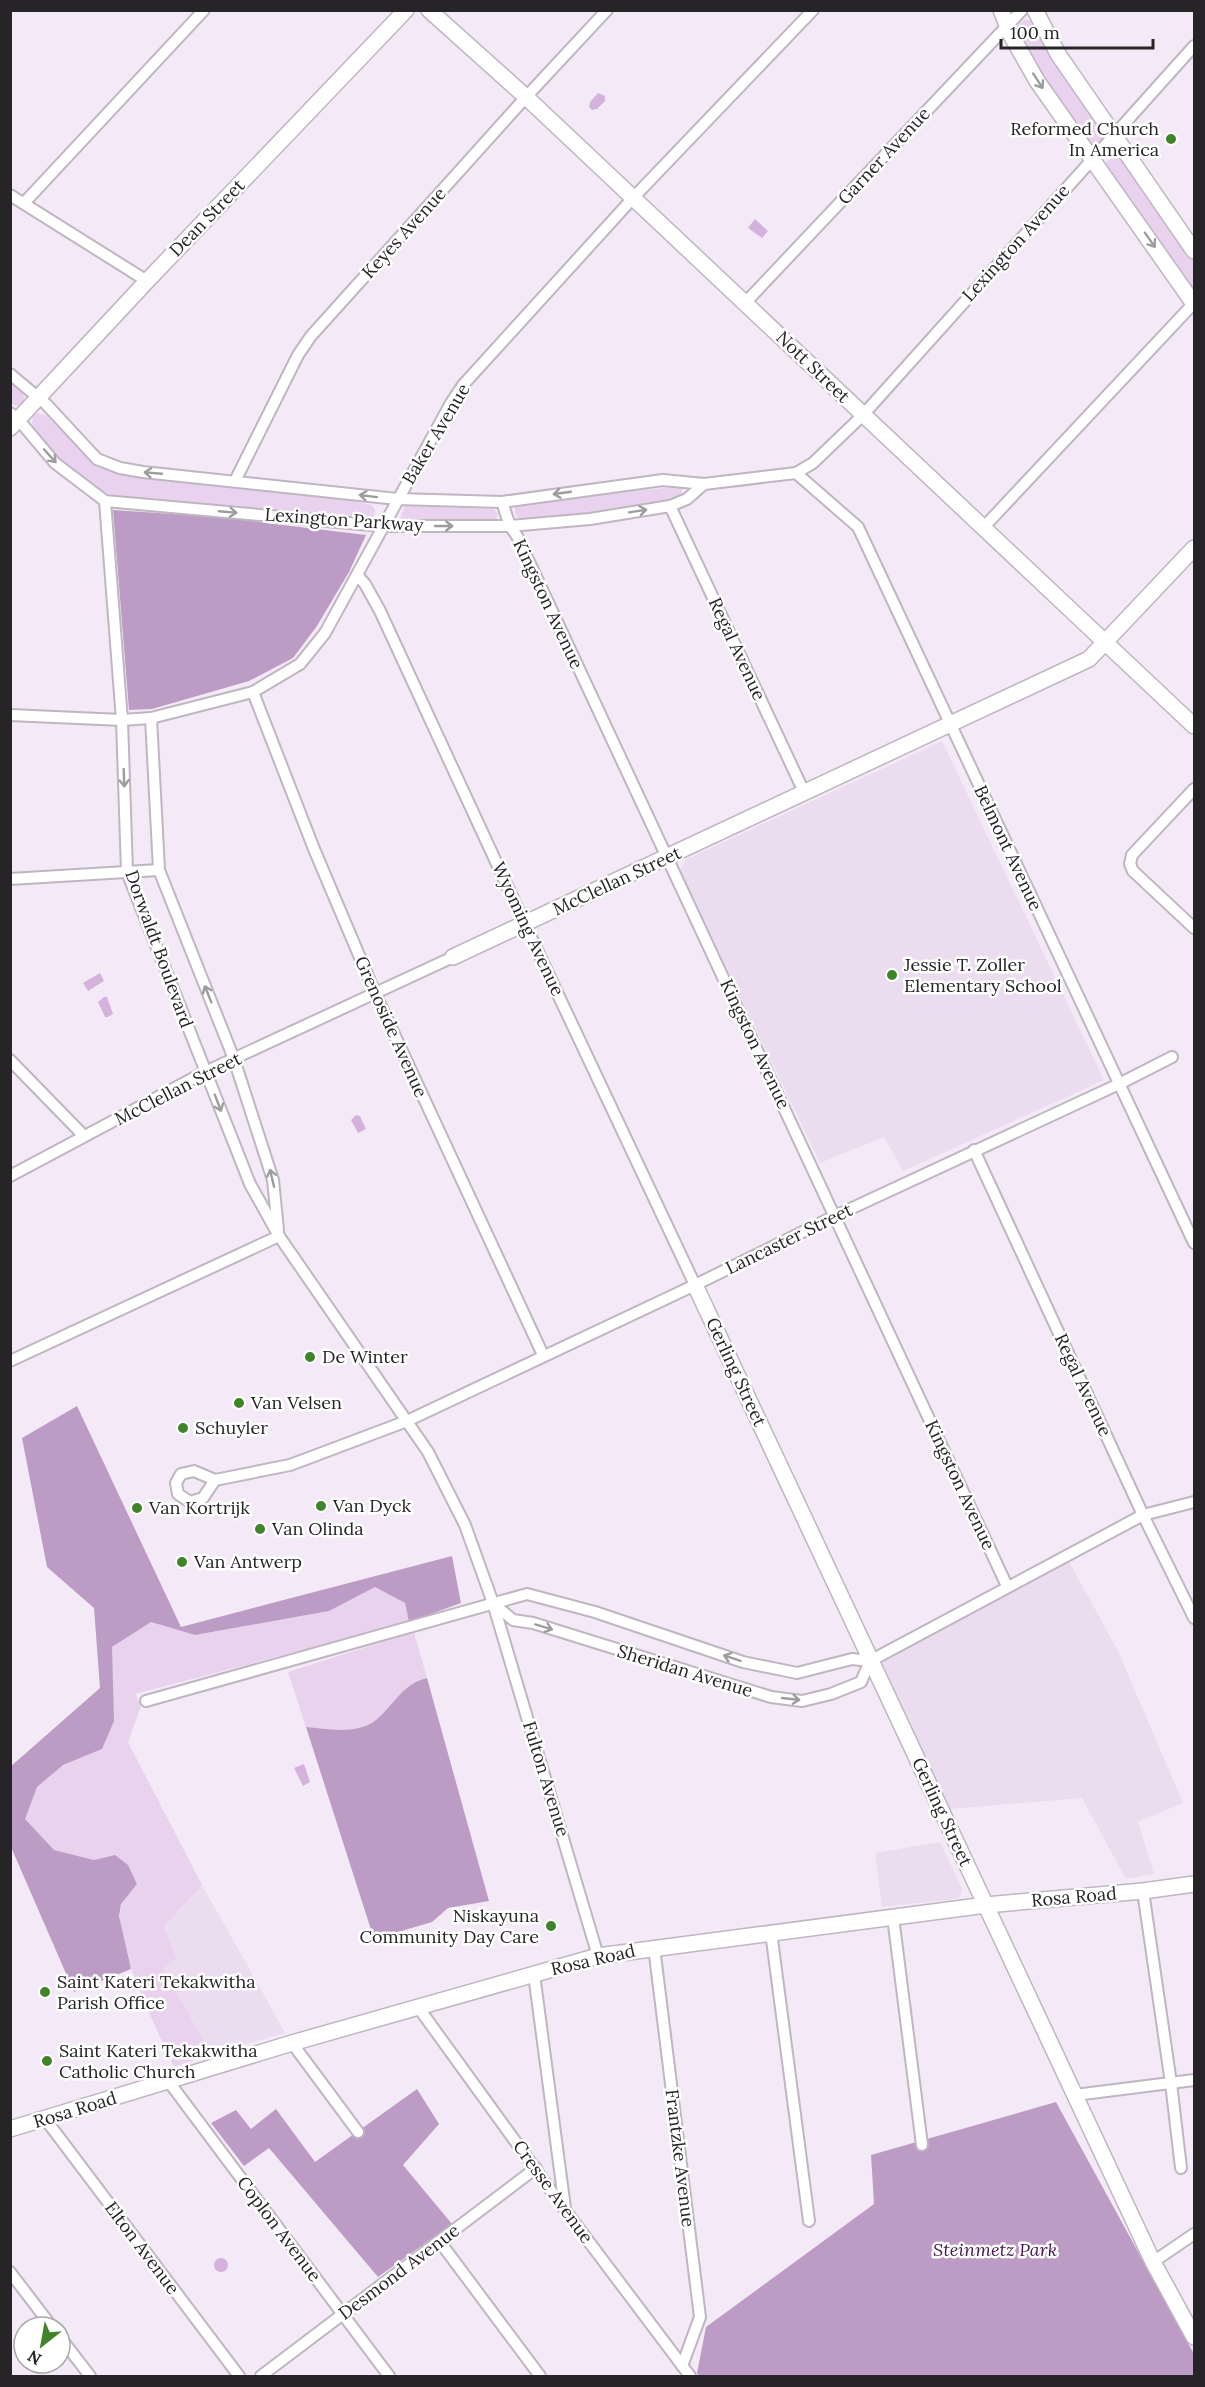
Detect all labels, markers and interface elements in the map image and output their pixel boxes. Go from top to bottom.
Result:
scale bar [1001,12,1152,50]
text: 100 m [1010,21,1060,44]
one-way arrow [1032,72,1044,89]
street label: Garner Avenue [833,102,935,209]
place label: Reformed Church In America [1010,117,1159,161]
marker: Reformed Church In America [1164,132,1178,146]
street label: Dean Street [164,174,249,261]
street label: Lexington Avenue [957,179,1074,306]
street label: Keyes Avenue [357,182,451,283]
one-way arrow [1144,232,1156,248]
street label: Nott Street [772,326,855,408]
street label: Baker Avenue [397,379,475,488]
one-way arrow [43,448,57,463]
one-way arrow [144,467,164,478]
one-way arrow [553,488,573,499]
one-way arrow [359,490,379,501]
street label: Lexington Parkway [264,502,425,537]
one-way arrow [627,506,647,517]
one-way arrow [218,507,238,518]
one-way arrow [433,520,453,532]
street label: Kingston Avenue [508,535,589,673]
street label: Regal Avenue [704,594,771,704]
one-way arrow [118,768,130,788]
street label: Belmont Avenue [969,781,1048,915]
street label: McClellan Street [549,841,685,920]
street label: Wyoming Avenue [487,858,570,1000]
street label: Dorwaldt Boulevard [120,867,199,1031]
street label: Grenoside Avenue [350,953,433,1101]
place label: Jessie T. Zoller Elementary School [903,953,1062,997]
marker: Jessie T. Zoller Elementary School [885,968,899,982]
street label: Kingston Avenue [715,975,796,1113]
one-way arrow [202,985,213,1004]
street label: McClellan Street [111,1047,245,1130]
one-way arrow [213,1093,224,1112]
one-way arrow [265,1169,277,1188]
street label: Lancaster Street [722,1198,856,1279]
street label: Gerling Street [701,1314,772,1430]
street label: Regal Avenue [1050,1330,1117,1440]
place label: De Winter [322,1345,408,1368]
marker: De Winter [303,1350,317,1364]
place label: Van Velsen [250,1391,342,1414]
marker: Van Velsen [232,1396,246,1410]
place label: Schuyler [195,1416,268,1439]
street label: Kingston Avenue [920,1416,1001,1554]
marker: Schuyler [176,1421,190,1435]
place label: Van Dyck [332,1494,412,1517]
place label: Van Kortrijk [148,1496,250,1519]
marker: Van Dyck [314,1499,328,1513]
marker: Van Kortrijk [130,1501,144,1515]
place label: Van Olinda [271,1517,364,1540]
marker: Van Olinda [253,1522,267,1536]
place label: Van Antwerp [193,1550,302,1573]
marker: Van Antwerp [175,1555,189,1569]
one-way arrow [534,1622,553,1633]
street label: Sheridan Avenue [615,1639,756,1702]
one-way arrow [723,1651,741,1662]
one-way arrow [781,1694,801,1705]
street label: Fulton Avenue [518,1718,575,1840]
street label: Gerling Street [907,1754,978,1870]
street label: Rosa Road [1030,1881,1118,1912]
place label: Niskayuna Community Day Care [359,1904,539,1948]
marker: Niskayuna Community Day Care [544,1919,558,1933]
street label: Rosa Road [548,1939,638,1980]
place label: Saint Kateri Tekakwitha Parish Office [57,1970,256,2014]
marker: Saint Kateri Tekakwitha Parish Office [38,1985,52,1999]
place label: Saint Kateri Tekakwitha Catholic Church [59,2039,258,2083]
marker: Saint Kateri Tekakwitha Catholic Church [40,2054,54,2068]
street label: Rosa Road [30,2086,119,2133]
street label: Frantzke Avenue [661,2088,700,2228]
street label: Cresse Avenue [508,2135,599,2248]
street label: Coplon Avenue [232,2171,327,2286]
street label: Elton Avenue [100,2197,185,2299]
street label: Desmond Avenue [334,2218,464,2325]
park label: Steinmetz Park [933,2238,1057,2261]
north arrow [12,2315,72,2375]
text: N [24,2346,45,2370]

